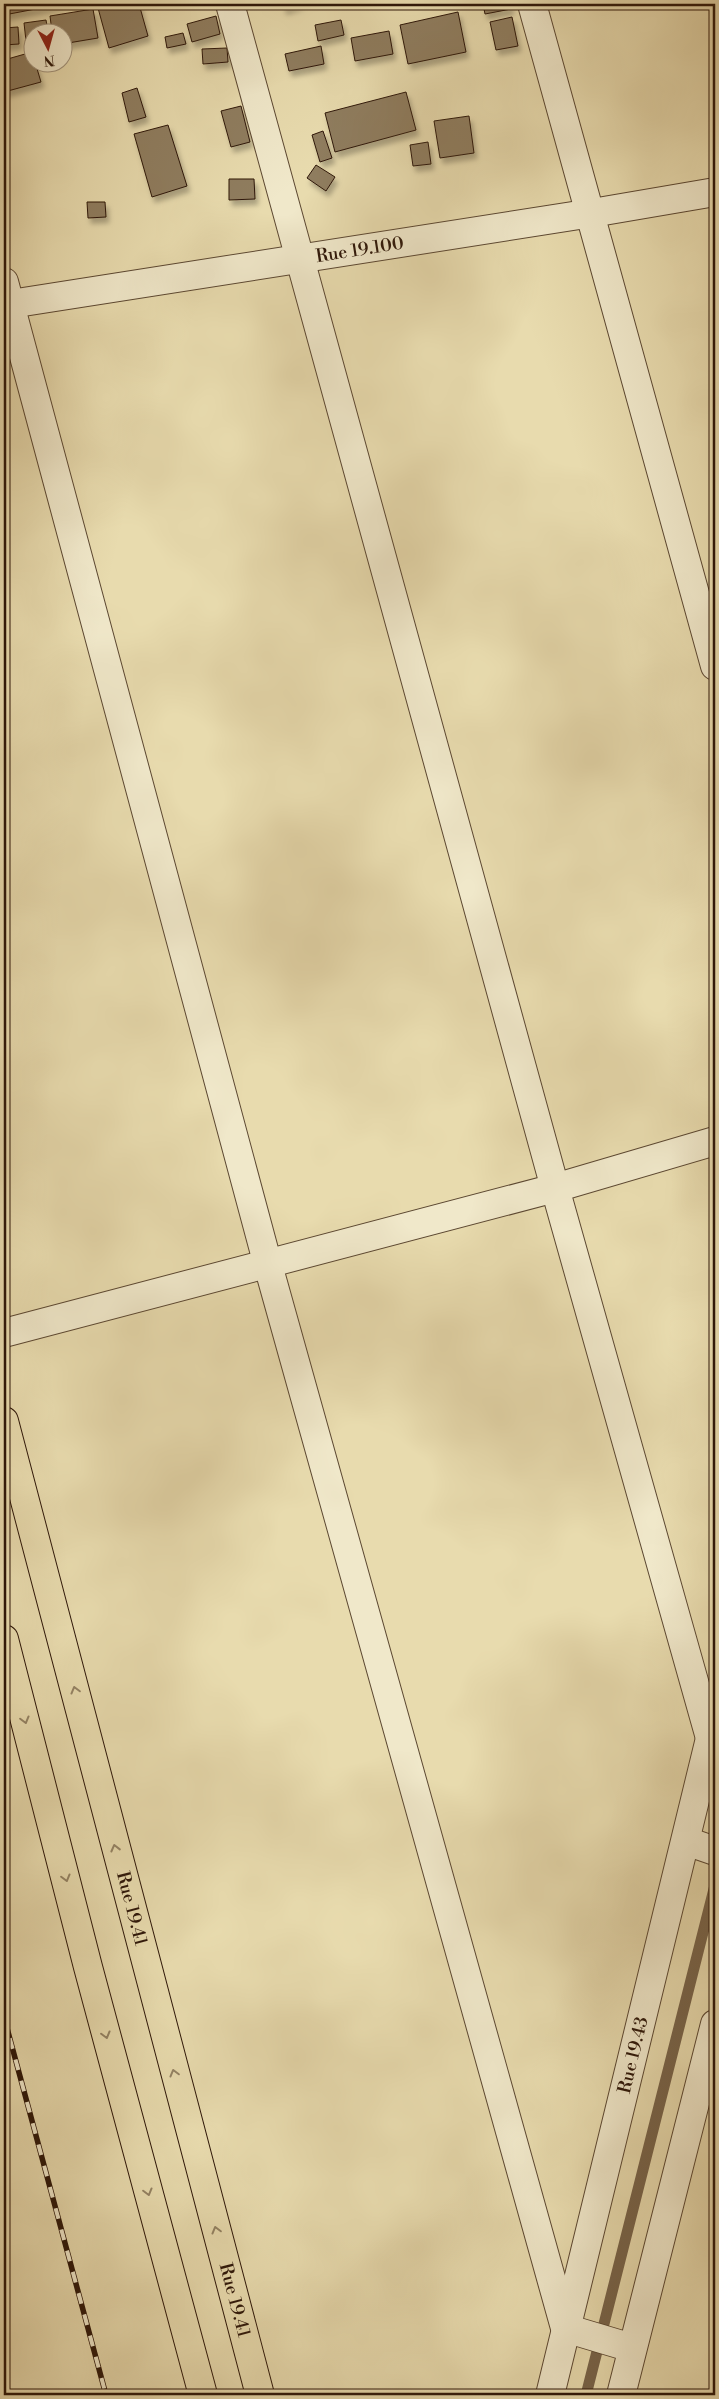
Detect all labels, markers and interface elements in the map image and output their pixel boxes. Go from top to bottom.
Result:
north arrow [22,22,72,72]
text: N [43,50,56,69]
street label: Rue 19.100 [314,232,406,268]
one-way arrow [71,1687,81,1695]
one-way arrow [19,1716,30,1725]
one-way arrow [110,1843,121,1852]
street label: Rue 19.41 [111,1869,152,1949]
one-way arrow [60,1873,71,1882]
street label: Rue 19.43 [613,2014,654,2096]
one-way arrow [101,2031,111,2039]
one-way arrow [169,2068,180,2077]
one-way arrow [143,2187,153,2196]
one-way arrow [211,2225,222,2234]
street label: Rue 19.41 [214,2261,255,2340]

